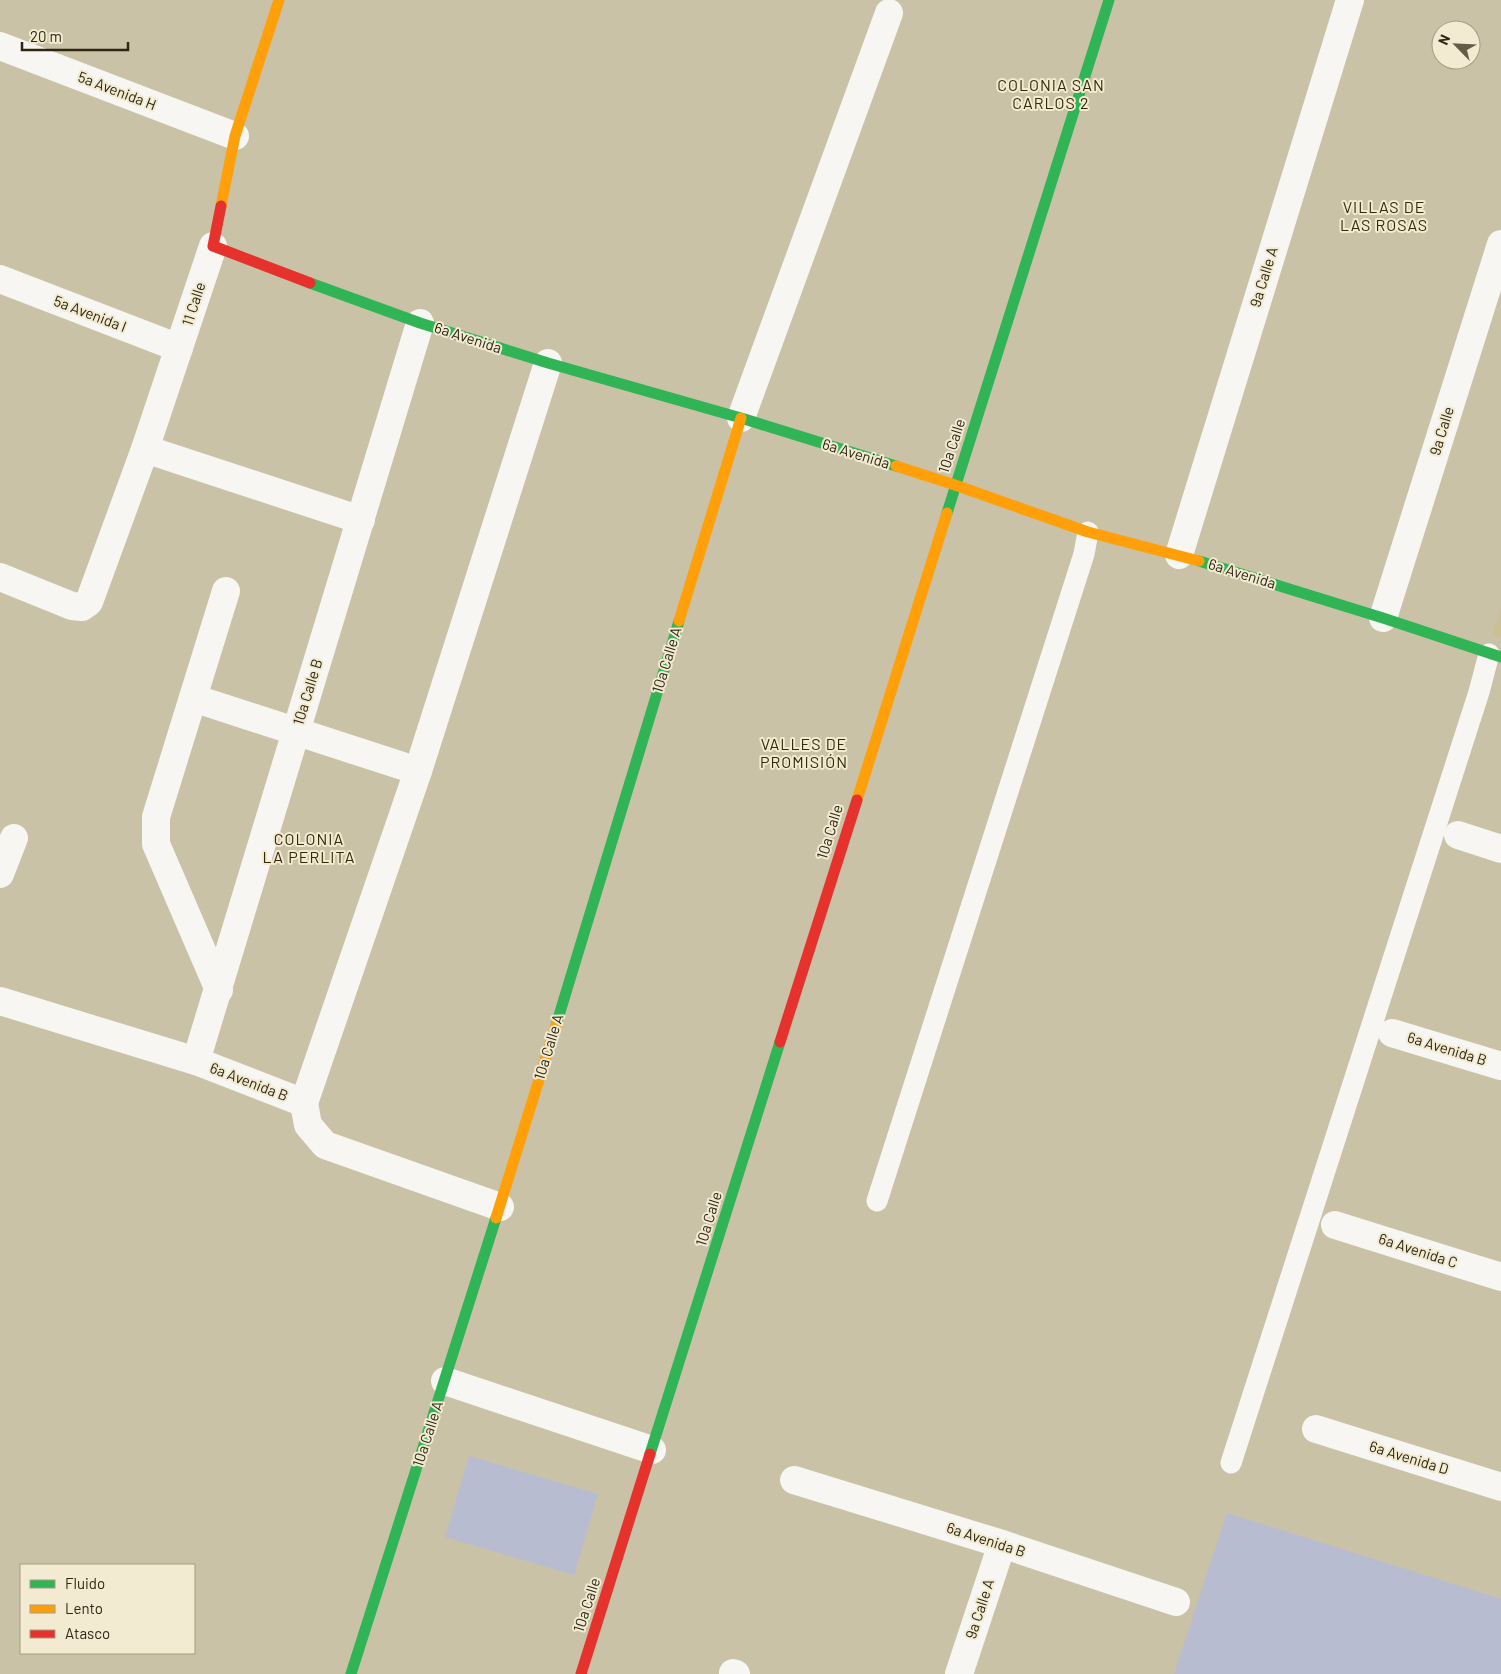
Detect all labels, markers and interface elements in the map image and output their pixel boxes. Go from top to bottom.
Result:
scale bar [22,20,129,52]
north arrow [1431,20,1481,70]
text: 20 m [30,27,62,45]
text: N [1434,32,1453,47]
street label: 5a Avenida H [76,67,159,113]
district label: COLONIA SAN CARLOS 2 [997,75,1105,112]
district label: VILLAS DE LAS ROSAS [1340,197,1428,234]
street label: 9a Calle A [1245,244,1281,309]
street label: 11 Calle [178,279,209,328]
street label: 5a Avenida I [51,291,129,335]
street label: 6a Avenida [432,318,504,356]
street label: 9a Calle [1425,404,1457,457]
street label: 10a Calle [934,416,968,475]
street label: 6a Avenida [820,434,892,472]
street label: 6a Avenida [1206,554,1278,592]
street label: 10a Calle A [647,625,685,695]
street label: 10a Calle B [288,656,326,727]
district label: VALLES DE PROMISIÓN [760,734,848,771]
street label: 10a Calle [812,802,846,861]
district label: COLONIA LA PERLITA [263,829,355,866]
street label: 10a Calle A [529,1012,567,1082]
street label: 6a Avenida B [1405,1027,1489,1069]
street label: 6a Avenida B [208,1058,291,1104]
street label: 10a Calle [691,1189,725,1248]
street label: 6a Avenida C [1377,1229,1460,1271]
street label: 10a Calle A [408,1399,446,1469]
street label: 6a Avenida D [1367,1436,1451,1478]
street label: 6a Avenida B [944,1518,1028,1560]
legend [20,1564,195,1654]
text: Fluido [65,1574,105,1592]
street label: 10a Calle [569,1575,603,1634]
street label: 9a Calle A [961,1576,997,1641]
text: Lento [65,1599,103,1617]
text: Atasco [65,1624,110,1642]

